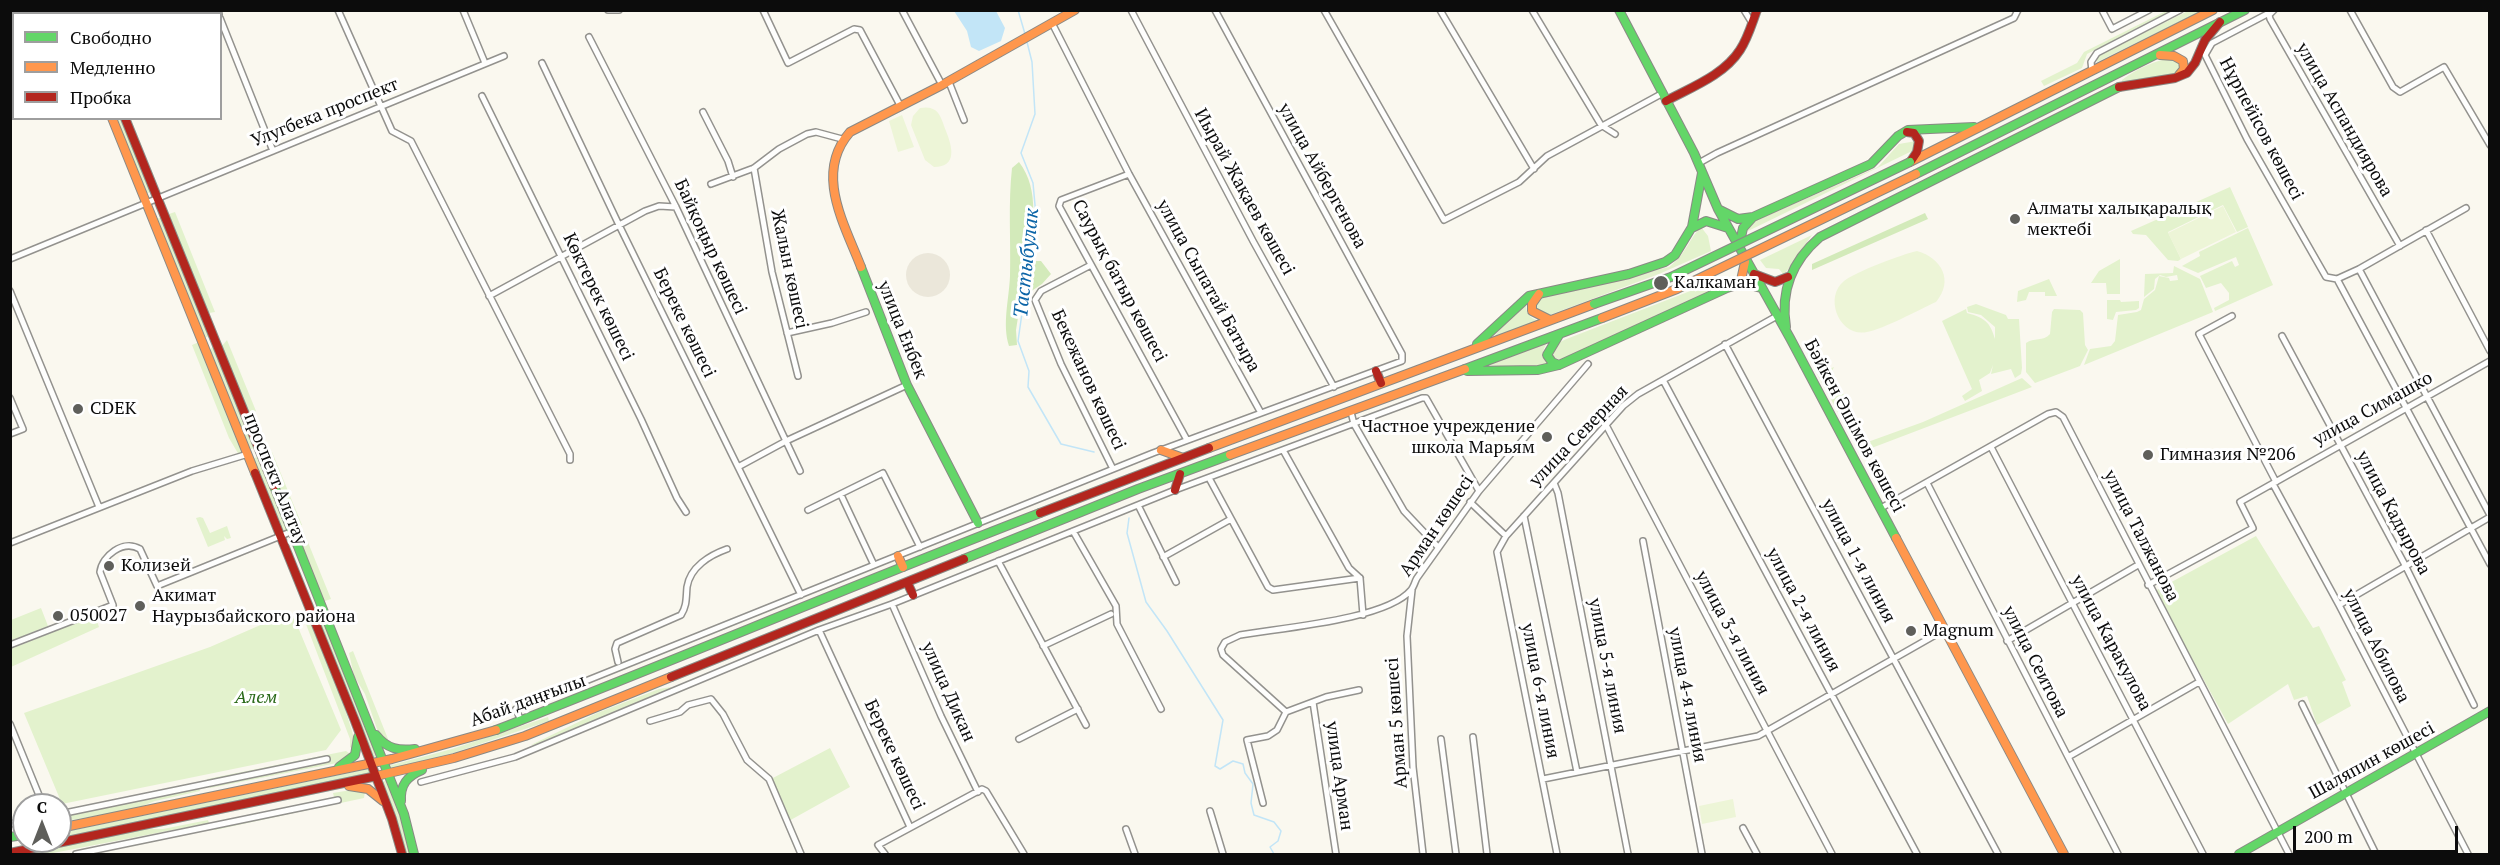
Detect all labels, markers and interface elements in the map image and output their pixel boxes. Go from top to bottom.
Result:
legend [12,12,222,120]
text: Свободно [70,25,152,49]
street label: улица Аспандиярова [2291,39,2397,201]
street label: Нұрпейісов көшесі [2214,54,2308,204]
text: Медленно [70,55,156,79]
street label: Улугбека проспект [248,74,402,152]
text: Пробка [70,85,132,109]
street label: улица Айбергенова [1273,100,1371,252]
street label: Иырай Жақаев көшесі [1189,105,1299,279]
street label: Байқоңыр көшесі [669,176,751,318]
street label: Саурық батыр көшесі [1067,196,1171,366]
street label: улица Сыпатай Батыра [1152,196,1264,376]
place label: Алматы халықаралық мектебі [2027,198,2211,240]
street label: Жалын көшесі [766,207,812,331]
water label: Тастыбулак [1009,207,1045,319]
marker: Алматы халықаралық мектебі [2008,212,2022,226]
street label: Көктерек көшесі [558,230,638,364]
street label: Береке көшесі [648,265,720,381]
place label: Калкаман [1674,272,1757,294]
marker: Калкаман [1652,274,1670,292]
street label: улица Енбек [873,278,931,382]
street label: Бекежанов көшесі [1046,306,1130,454]
street label: Бәйкен Әшімов көшесі [1799,336,1909,516]
street label: улица Симашко [2309,367,2437,451]
street label: улица Северная [1525,381,1633,491]
place label: CDEK [90,398,136,420]
marker: CDEK [71,402,85,416]
street label: проспект Алатау [239,410,311,548]
place label: Частное учреждение школа Марьям [1361,416,1535,458]
marker: Частное учреждение школа Марьям [1540,430,1554,444]
place label: Гимназия №206 [2160,444,2296,466]
street label: улица Кадырова [2351,447,2435,579]
marker: Гимназия №206 [2141,448,2155,462]
street label: улица Талжанова [2098,466,2184,606]
street label: Арман көшесі [1395,471,1479,581]
street label: улица 1-я линия [1816,495,1900,627]
street label: улица 2-я линия [1761,544,1845,676]
place label: Колизей [121,555,191,577]
marker: Колизей [102,559,116,573]
street label: улица 3-я линия [1690,567,1774,699]
street label: улица Каракулова [2066,571,2156,715]
place label: Акимат Наурызбайского района [152,585,356,628]
street label: улица Абилова [2338,585,2414,707]
street label: улица 5-я линия [1583,596,1631,736]
marker: Акимат Наурызбайского района [133,599,147,613]
street label: улица Сеитова [1998,602,2072,722]
place label: 050027 [70,605,128,627]
marker: 050027 [51,609,65,623]
place label: Magnum [1923,620,1994,642]
street label: улица 6-я линия [1516,621,1564,761]
marker: Magnum [1904,624,1918,638]
street label: улица 4-я линия [1663,625,1711,765]
street label: улица Дикан [916,639,980,745]
street label: Арман 5 көшесі [1382,657,1412,789]
street label: Абай даңғылы [467,670,589,732]
park label: Алем [235,687,277,709]
street label: Береке көшесі [859,696,929,814]
street label: Шаляпин көшесі [2306,718,2438,804]
street label: улица Арман [1321,720,1357,832]
north arrow [12,793,72,853]
text: С [37,796,47,818]
scale bar [2296,814,2461,852]
text: 200 m [2304,824,2353,848]

